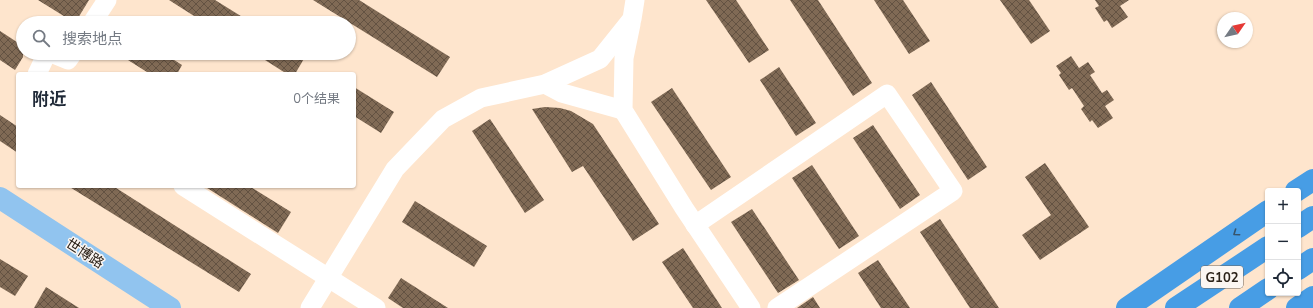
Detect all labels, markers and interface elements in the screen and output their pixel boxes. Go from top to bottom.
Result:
north arrow [1217,12,1253,48]
search box [16,16,356,60]
icon: search [30,27,52,49]
text: 搜索地点 [62,29,122,49]
text: 附近 [32,88,66,111]
text: 0个结果 [293,90,340,108]
map controls [1265,188,1301,296]
button: + [1265,188,1301,224]
button: − [1265,224,1301,260]
one-way arrow [1233,228,1240,236]
street label: 世博路 [62,234,108,273]
button: locate [1265,260,1301,296]
road number: G102 [1201,266,1243,288]

